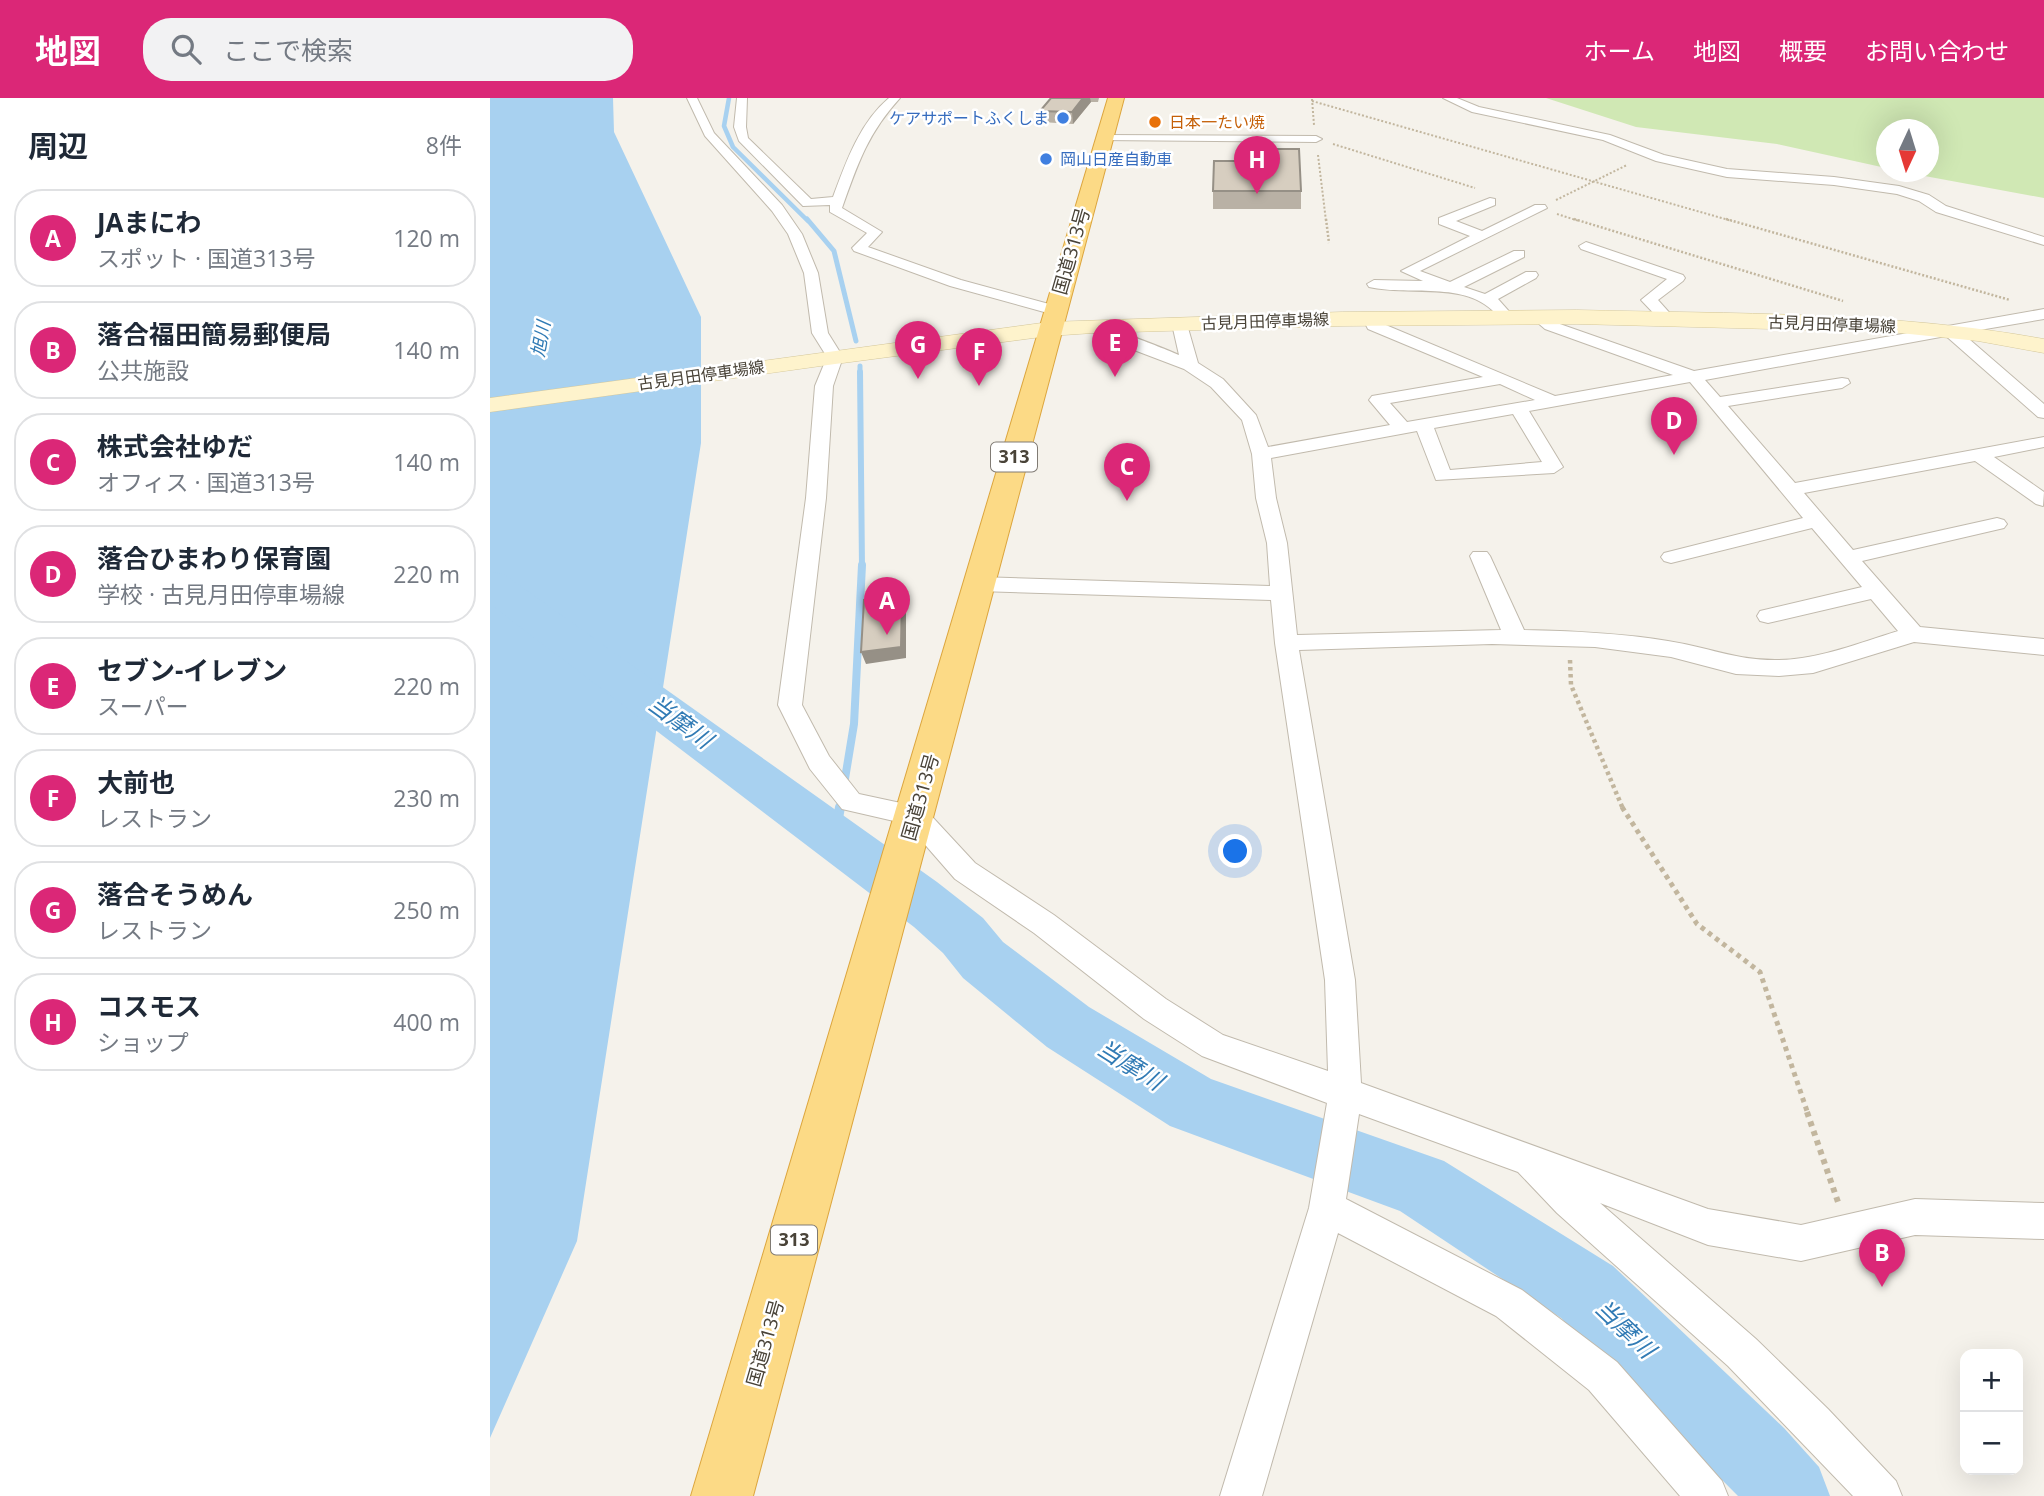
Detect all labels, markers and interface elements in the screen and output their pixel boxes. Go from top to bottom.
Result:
search box [143,18,633,81]
text: 地図 [35,28,101,73]
icon: search [167,30,205,68]
text: ここで検索 [223,32,353,68]
text: ホーム [1584,34,1655,67]
text: 地図 [1693,34,1741,67]
text: 概要 [1779,34,1827,67]
text: お問い合わせ [1865,34,2009,67]
place label: ケアサポートふくしま [889,107,1049,129]
marker: ケアサポートふくしま [1055,110,1071,126]
place label: 日本一たい焼 [1169,111,1265,133]
marker: 日本一たい焼 [1147,114,1163,130]
north arrow [1876,119,1939,182]
text: 周辺 [28,125,88,166]
text: 8件 [426,129,462,161]
pin: H [1234,136,1280,194]
place label: 岡山日産自動車 [1060,148,1172,170]
marker: 岡山日産自動車 [1038,151,1054,167]
text: JAまにわ [97,204,202,240]
street label: 国道313号 [1046,204,1096,298]
text: A [45,222,61,254]
text: 120 m [393,222,460,254]
text: スポット · 国道313号 [97,242,315,274]
street label: 古見月田停車場線 [1201,308,1329,334]
street label: 古見月田停車場線 [1768,311,1896,337]
text: 落合福田簡易郵便局 [97,316,331,352]
water label: 旭川 [525,317,555,359]
pin: E [1092,319,1138,377]
pin: G [895,321,941,379]
pin: F [956,328,1002,386]
text: B [45,334,61,366]
text: 140 m [393,334,460,366]
text: 公共施設 [97,354,189,386]
street label: 古見月田停車場線 [636,355,766,395]
pin: D [1651,397,1697,455]
text: 株式会社ゆだ [97,428,253,464]
road number: 313 [991,442,1037,472]
pin: C [1104,443,1150,501]
text: C [46,446,60,478]
text: 140 m [393,446,460,478]
text: オフィス · 国道313号 [97,466,315,498]
text: 落合ひまわり保育園 [97,540,331,576]
text: D [44,558,62,590]
text: 220 m [393,558,460,590]
pin: A [864,577,910,635]
text: 学校 · 古見月田停車場線 [97,578,345,610]
text: セブン-イレブン [97,652,287,688]
text: E [47,670,59,702]
text: 220 m [393,670,460,702]
water label: 当摩川 [642,686,722,757]
text: スーパー [97,690,189,722]
street label: 国道313号 [895,750,945,844]
text: 大前也 [97,764,175,800]
text: F [47,782,59,814]
text: 230 m [393,782,460,814]
text: レストラン [97,802,212,834]
your location [1218,834,1252,868]
text: 落合そうめん [97,876,253,912]
text: G [45,894,61,926]
text: 250 m [393,894,460,926]
text: レストラン [97,914,212,946]
text: コスモス [97,988,201,1024]
text: H [44,1006,62,1038]
text: 400 m [393,1006,460,1038]
text: ショップ [97,1026,189,1058]
water label: 当摩川 [1092,1031,1173,1098]
road number: 313 [771,1226,817,1254]
pin: B [1859,1229,1905,1287]
water label: 当摩川 [1589,1291,1666,1367]
street label: 国道313号 [740,1296,790,1390]
map controls [1960,1349,2023,1475]
button: + [1960,1349,2023,1412]
button: − [1960,1412,2023,1475]

